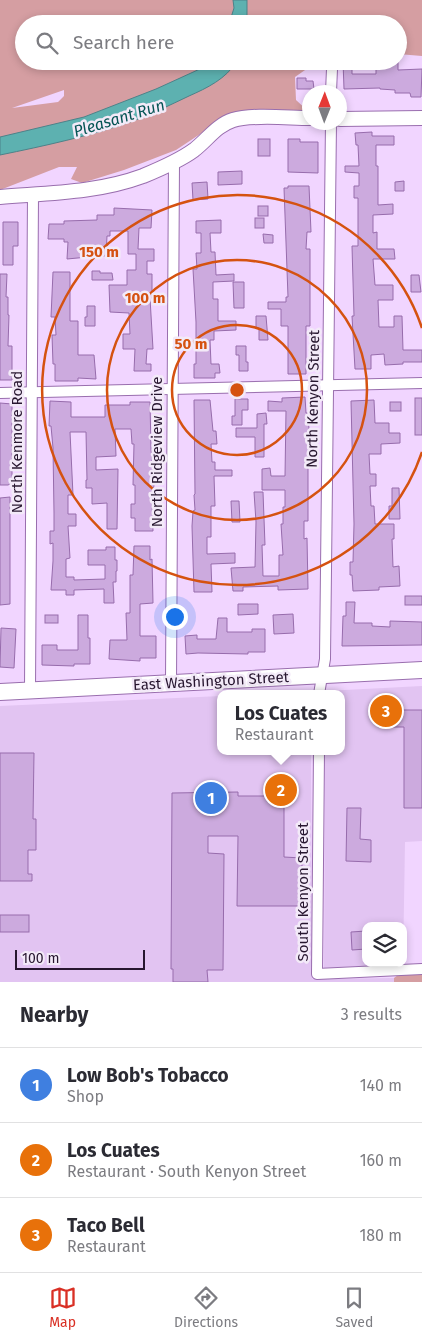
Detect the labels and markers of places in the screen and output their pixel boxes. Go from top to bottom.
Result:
centre of rings [228,381,246,399]
pin: 3 [370,692,402,730]
pin: 2 [265,771,297,809]
pin: 1 [195,779,227,817]

